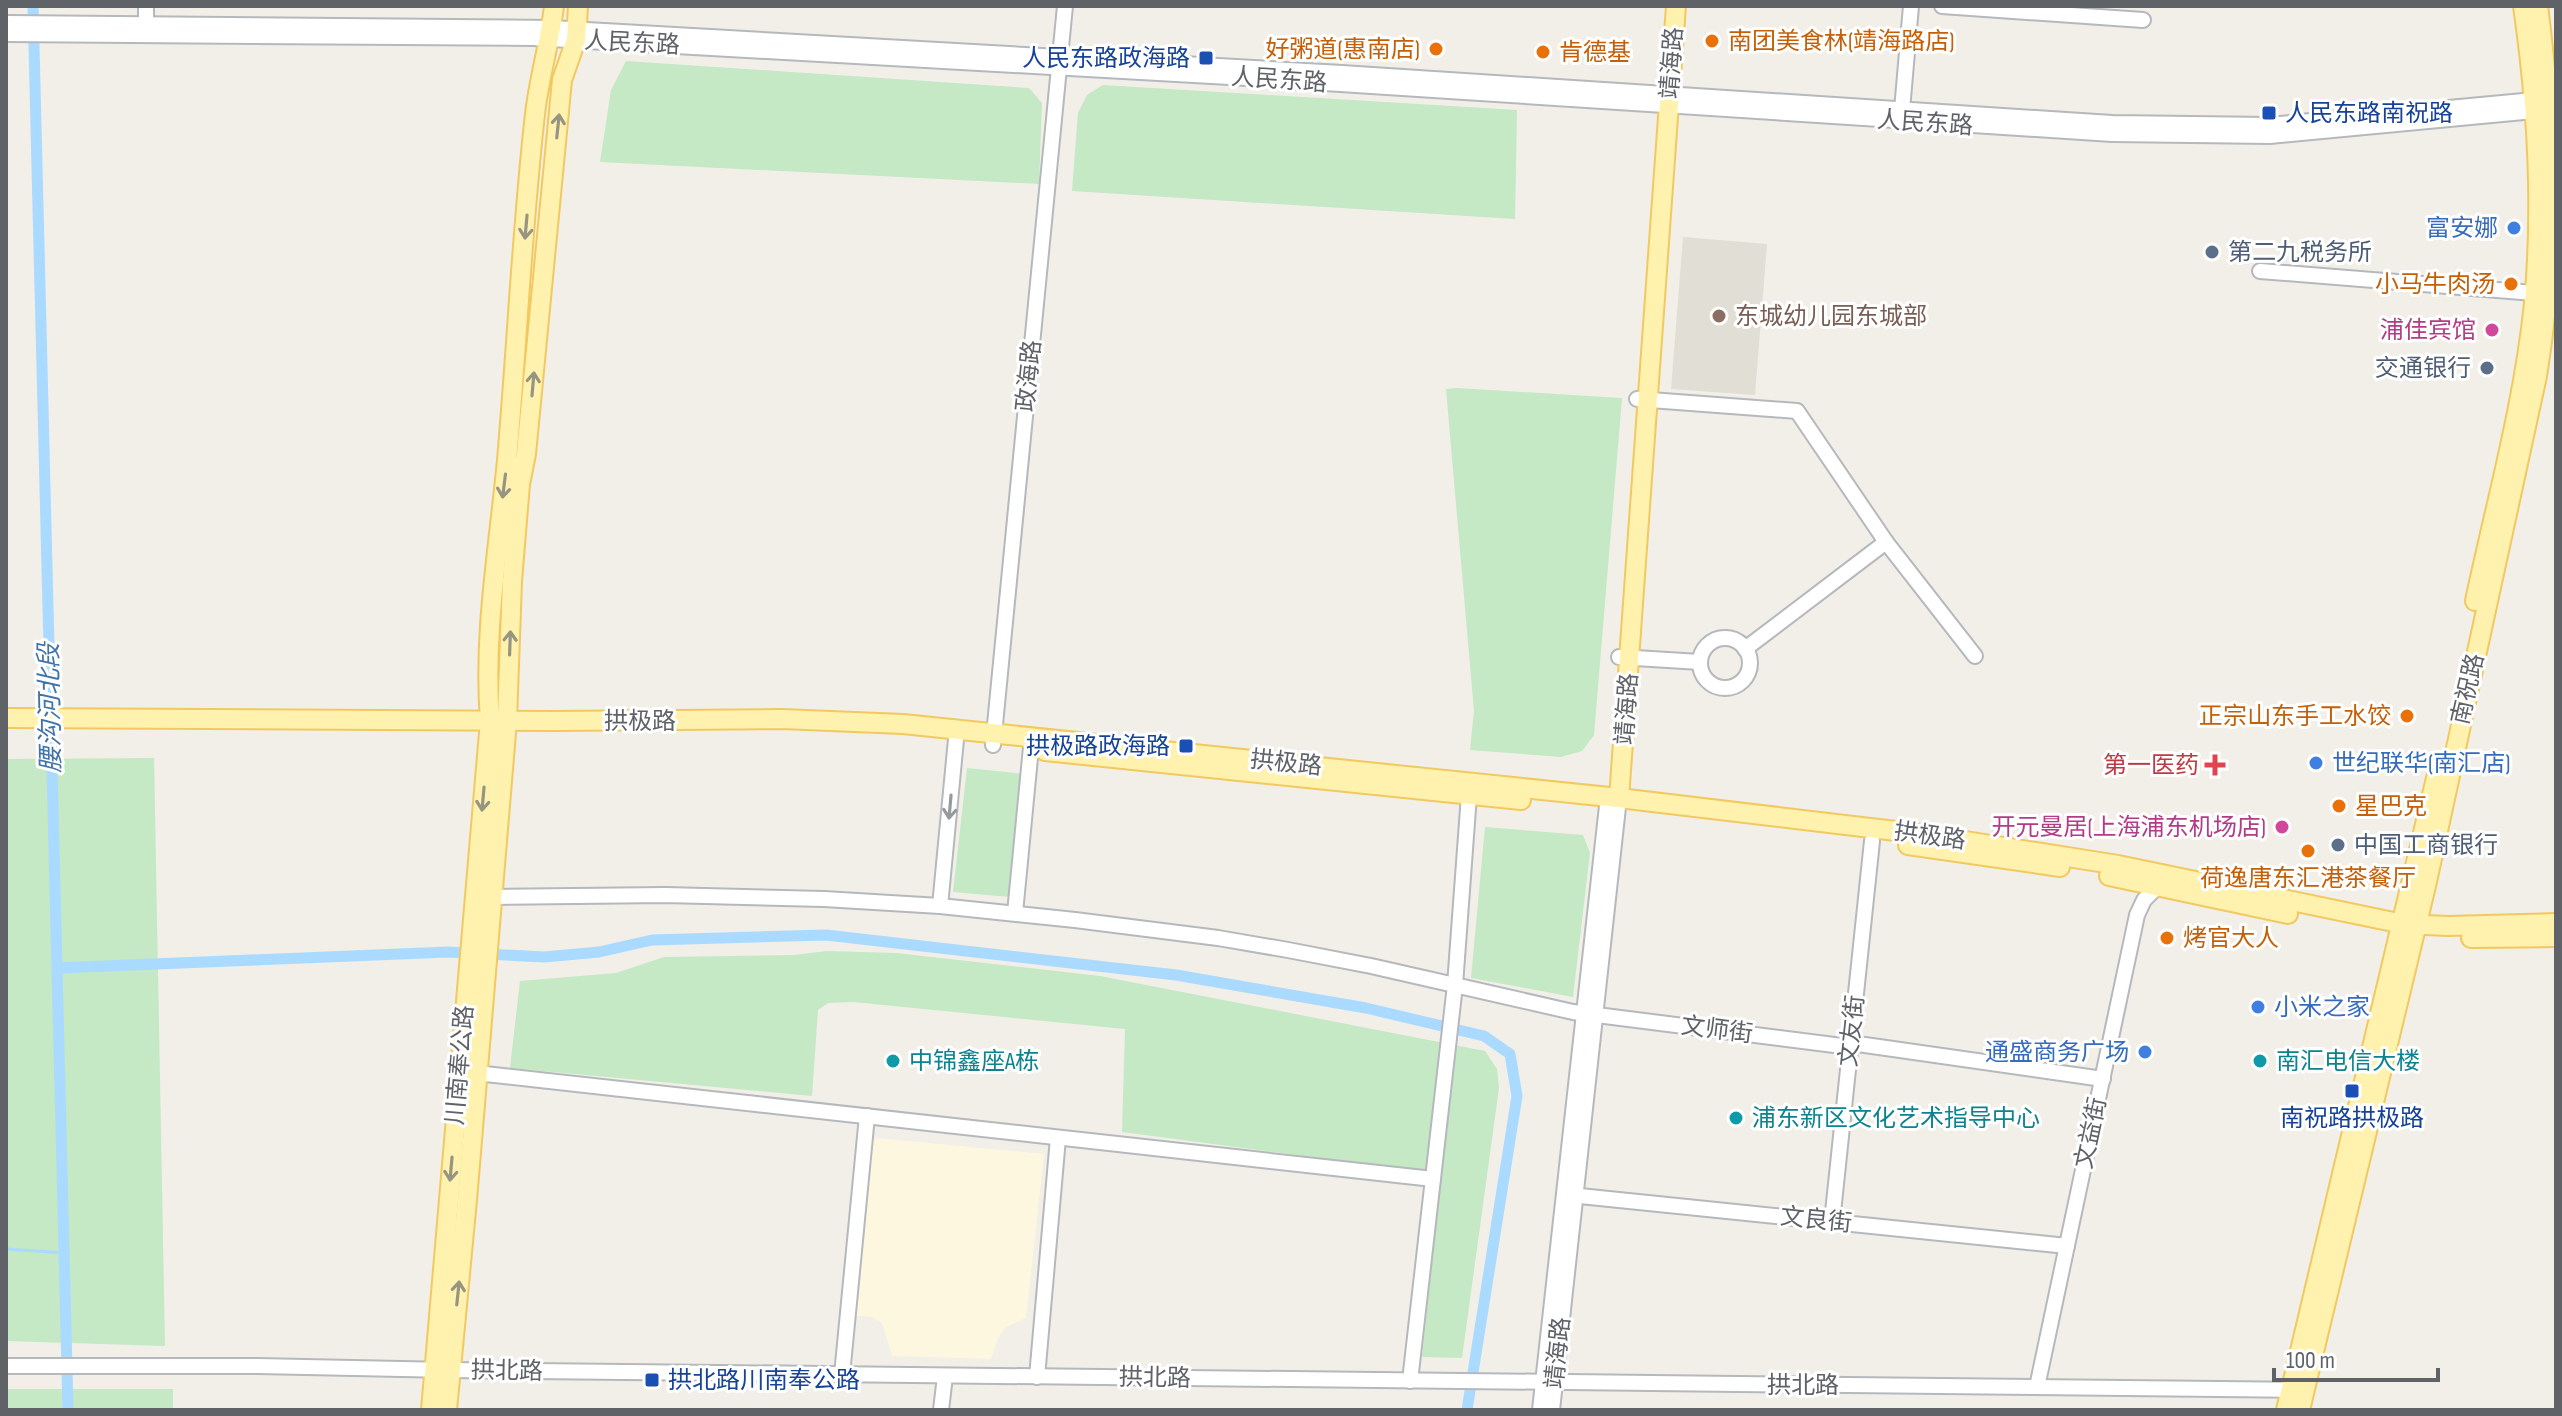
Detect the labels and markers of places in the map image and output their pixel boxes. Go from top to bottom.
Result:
place label: 南团美食林(靖海路店) [1728,27,1954,56]
marker: 南团美食林(靖海路店) [1703,32,1721,50]
place label: 好粥道(惠南店) [1266,35,1420,64]
place label: 肯德基 [1559,38,1631,67]
marker: 好粥道(惠南店) [1427,40,1445,58]
marker: 肯德基 [1534,43,1552,61]
place label: 人民东路政海路 [1022,44,1190,73]
marker: 人民东路政海路 [1197,49,1215,67]
place label: 人民东路南祝路 [2285,99,2453,128]
marker: 人民东路南祝路 [2260,104,2278,122]
place label: 富安娜 [2426,214,2498,243]
marker: 富安娜 [2505,219,2523,237]
place label: 第二九税务所 [2228,238,2372,267]
marker: 第二九税务所 [2203,243,2221,261]
place label: 小马牛肉汤 [2375,270,2495,299]
marker: 小马牛肉汤 [2502,275,2520,293]
place label: 东城幼儿园东城部 [1735,302,1927,331]
marker: 东城幼儿园东城部 [1710,307,1728,325]
place label: 浦佳宾馆 [2380,316,2476,345]
marker: 浦佳宾馆 [2483,321,2501,339]
place label: 交通银行 [2375,354,2471,383]
marker: 交通银行 [2478,359,2496,377]
place label: 正宗山东手工水饺 [2199,702,2391,731]
marker: 正宗山东手工水饺 [2398,707,2416,725]
place label: 拱极路政海路 [1026,732,1170,761]
marker: 拱极路政海路 [1177,737,1195,755]
place label: 世纪联华(南汇店) [2332,749,2510,778]
place label: 第一医药 [2103,751,2199,780]
marker: 世纪联华(南汇店) [2307,754,2325,772]
marker: 第一医药 [2206,756,2224,774]
place label: 星巴克 [2355,792,2427,821]
marker: 星巴克 [2330,797,2348,815]
place label: 开元曼居(上海浦东机场店) [1992,813,2266,842]
marker: 开元曼居(上海浦东机场店) [2273,818,2291,836]
place label: 中国工商银行 [2354,831,2498,860]
marker: 中国工商银行 [2329,836,2347,854]
marker: 荷逸唐东汇港茶餐厅 [2299,842,2317,860]
place label: 荷逸唐东汇港茶餐厅 [2200,864,2416,893]
place label: 烤官大人 [2183,924,2279,953]
marker: 烤官大人 [2158,929,2176,947]
place label: 小米之家 [2274,993,2370,1022]
marker: 小米之家 [2249,998,2267,1016]
place label: 通盛商务广场 [1985,1038,2129,1067]
marker: 通盛商务广场 [2136,1043,2154,1061]
place label: 中锦鑫座A栋 [909,1047,1039,1076]
place label: 南汇电信大楼 [2276,1047,2420,1076]
marker: 中锦鑫座A栋 [884,1052,902,1070]
marker: 南汇电信大楼 [2251,1052,2269,1070]
marker: 南祝路拱极路 [2343,1082,2361,1100]
place label: 浦东新区文化艺术指导中心 [1752,1104,2040,1133]
place label: 南祝路拱极路 [2280,1104,2424,1133]
marker: 浦东新区文化艺术指导中心 [1727,1109,1745,1127]
place label: 拱北路川南奉公路 [668,1366,860,1395]
marker: 拱北路川南奉公路 [643,1371,661,1389]

